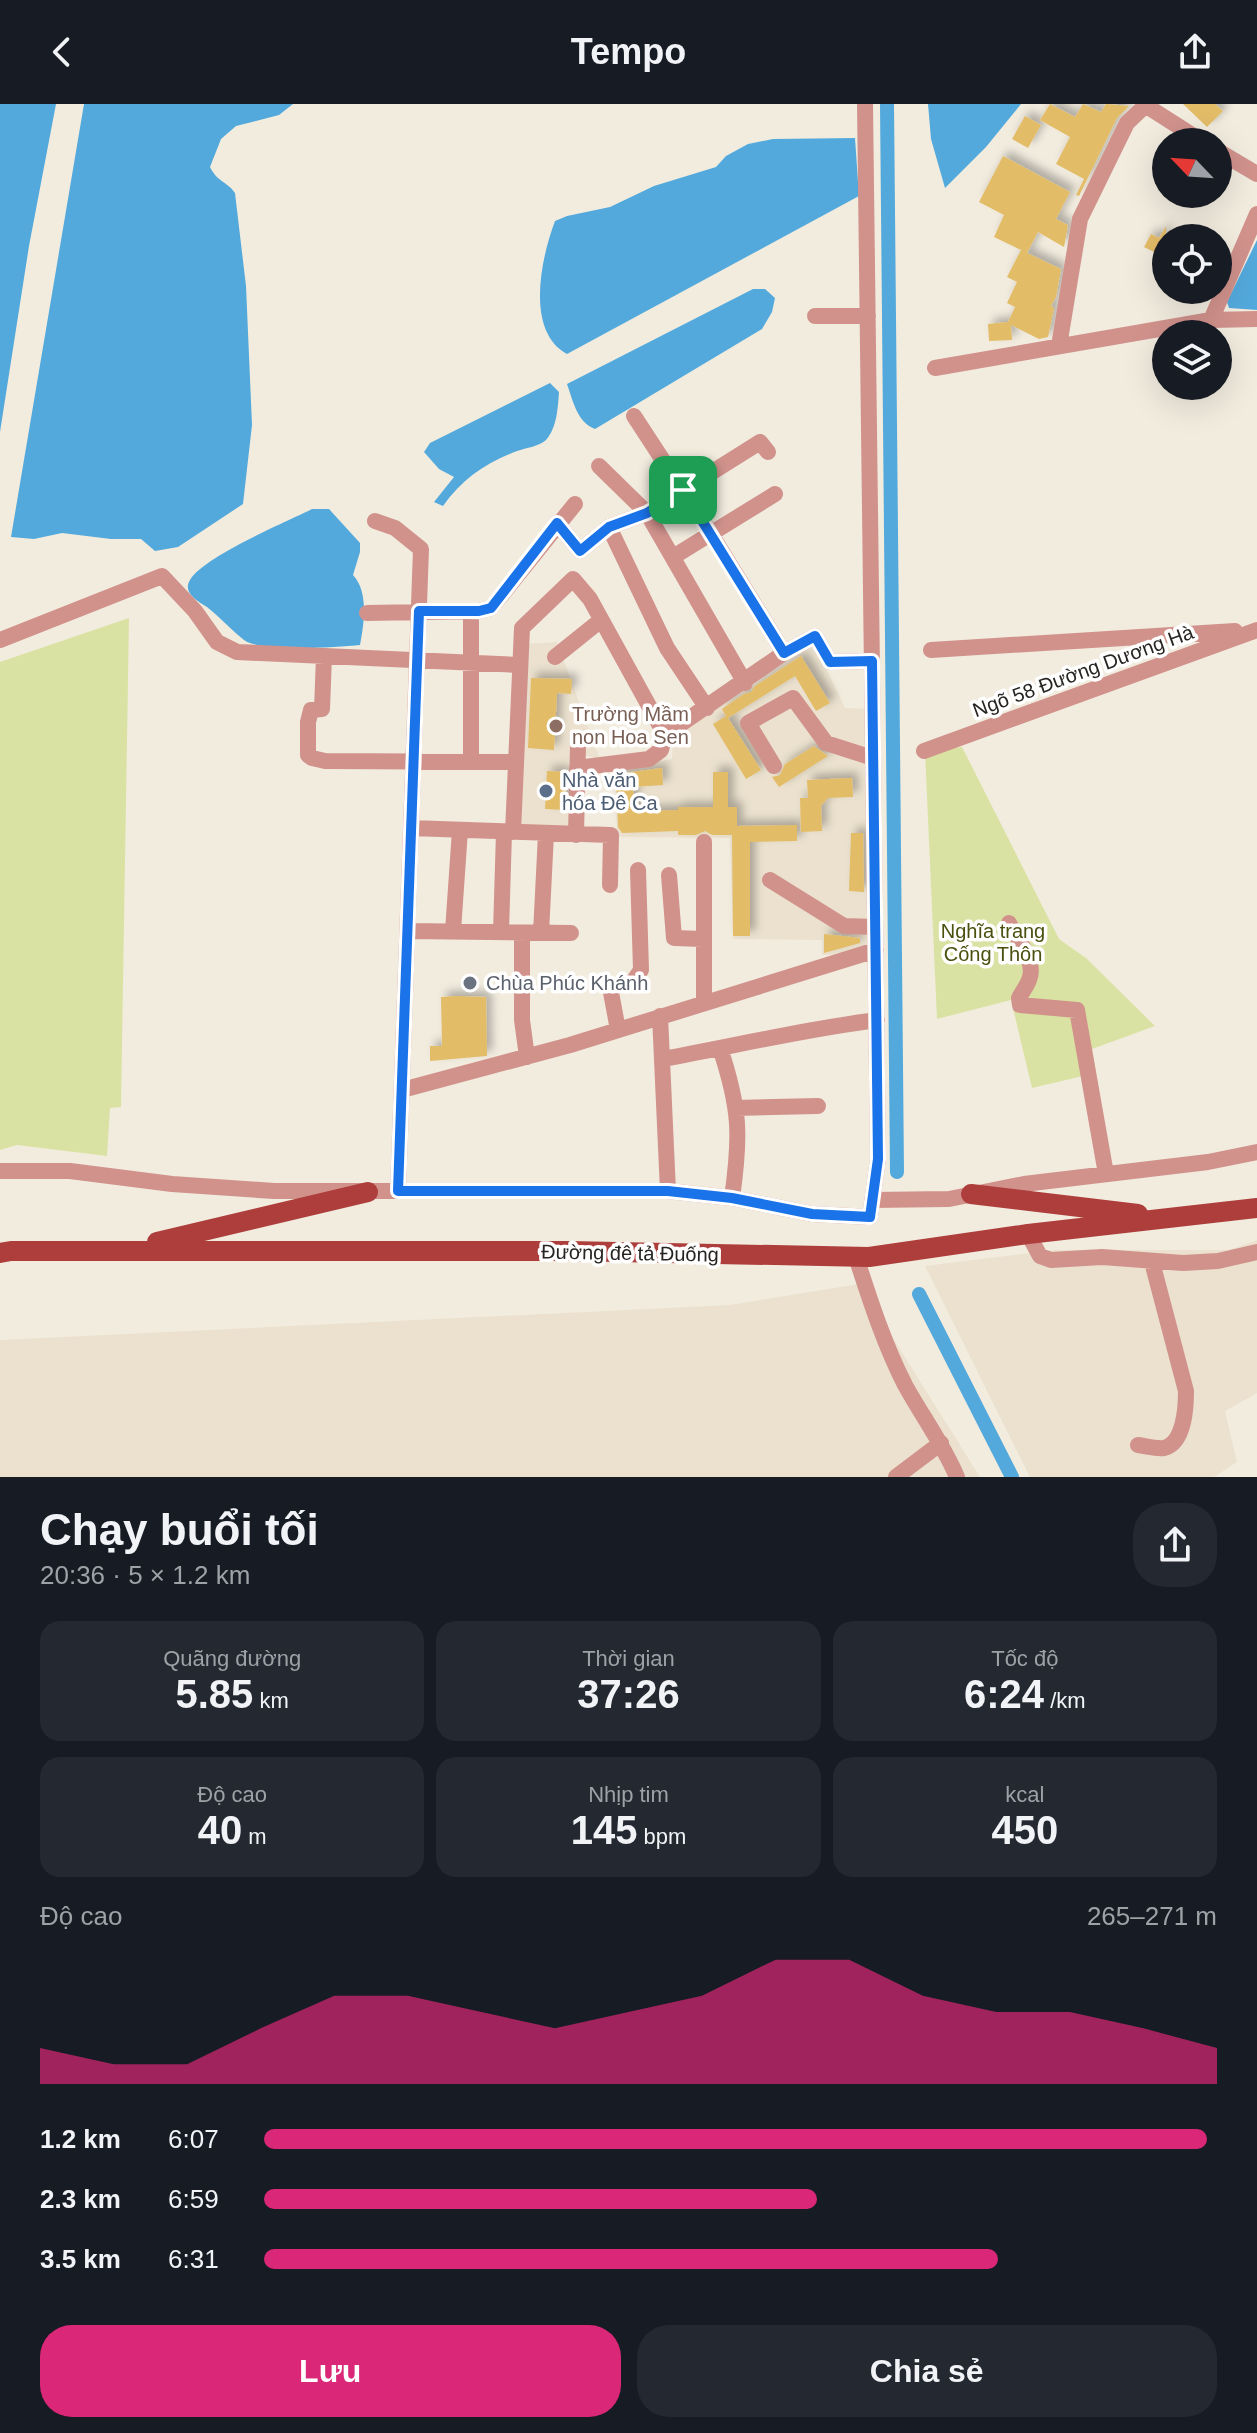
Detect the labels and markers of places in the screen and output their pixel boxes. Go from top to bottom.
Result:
pin [649,456,717,524]
place label: Trường Mầm non Hoa Sen [572,703,689,748]
marker: Trường Mầm non Hoa Sen [547,717,565,735]
place label: Nhà văn hóa Đê Ca [562,769,658,814]
marker: Nhà văn hóa Đê Ca [537,782,555,800]
place label: Chùa Phúc Khánh [486,972,648,994]
marker: Chùa Phúc Khánh [461,974,479,992]

